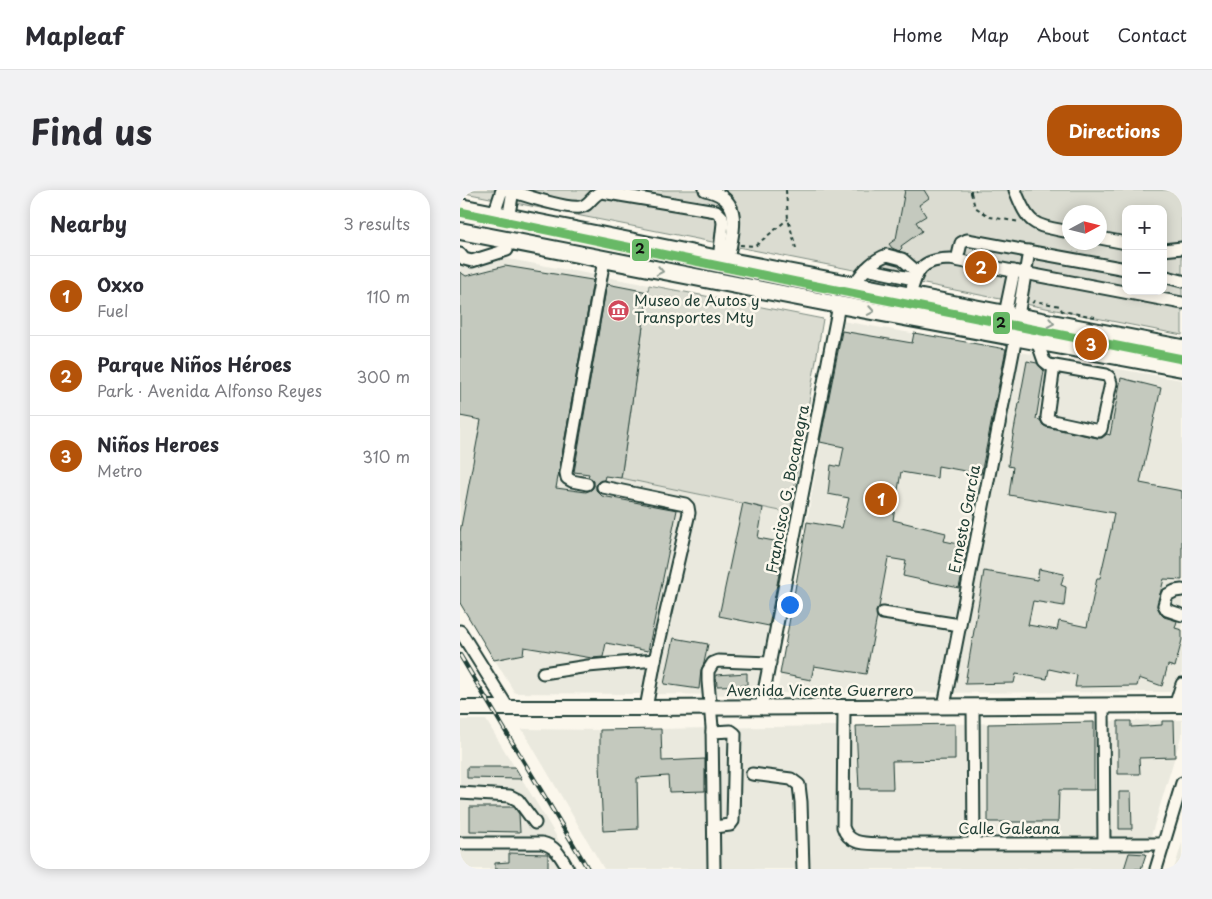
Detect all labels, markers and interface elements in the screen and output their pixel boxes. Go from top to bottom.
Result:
text: Mapleaf [25,17,124,53]
text: Home [892,21,942,48]
text: Map [970,21,1009,48]
text: About [1037,21,1089,48]
text: Contact [1117,21,1187,48]
text: Find us [30,104,152,157]
button: Directions [1047,105,1182,156]
north arrow [1062,205,1107,250]
map controls [1122,205,1167,295]
button: + [1122,205,1167,250]
text: Nearby [50,207,127,239]
text: 3 results [343,211,410,235]
line badge: 2 [631,238,650,262]
text: 2 [635,238,645,259]
pin: 2 [965,248,997,286]
button: − [1122,250,1167,295]
one-way arrow [656,265,665,276]
text: Oxxo [97,270,144,298]
text: 1 [62,284,70,308]
text: 110 m [367,284,410,308]
place label: Museo de Autos y Transportes Mty [634,288,760,328]
text: Fuel [97,298,128,322]
museum icon: Museo de Autos y Transportes Mty [606,298,630,322]
one-way arrow [867,306,876,316]
line badge: 2 [992,311,1011,335]
text: 2 [996,312,1006,333]
one-way arrow [1046,317,1055,327]
pin: 3 [1075,325,1107,363]
text: Parque Niños Héroes [97,350,292,378]
text: 2 [60,364,72,388]
text: 300 m [356,364,410,388]
text: Park · Avenida Alfonso Reyes [97,378,322,402]
street label: Francisco G. Bocanegra [759,402,814,575]
text: Niños Heroes [97,430,219,458]
text: 3 [61,444,71,468]
text: 310 m [362,444,410,468]
text: Metro [97,458,142,482]
street label: Ernesto García [942,462,985,575]
pin: 1 [865,480,897,518]
your location [777,592,803,618]
street label: Avenida Vicente Guerrero [726,678,914,701]
street label: Calle Galeana [958,816,1060,839]

